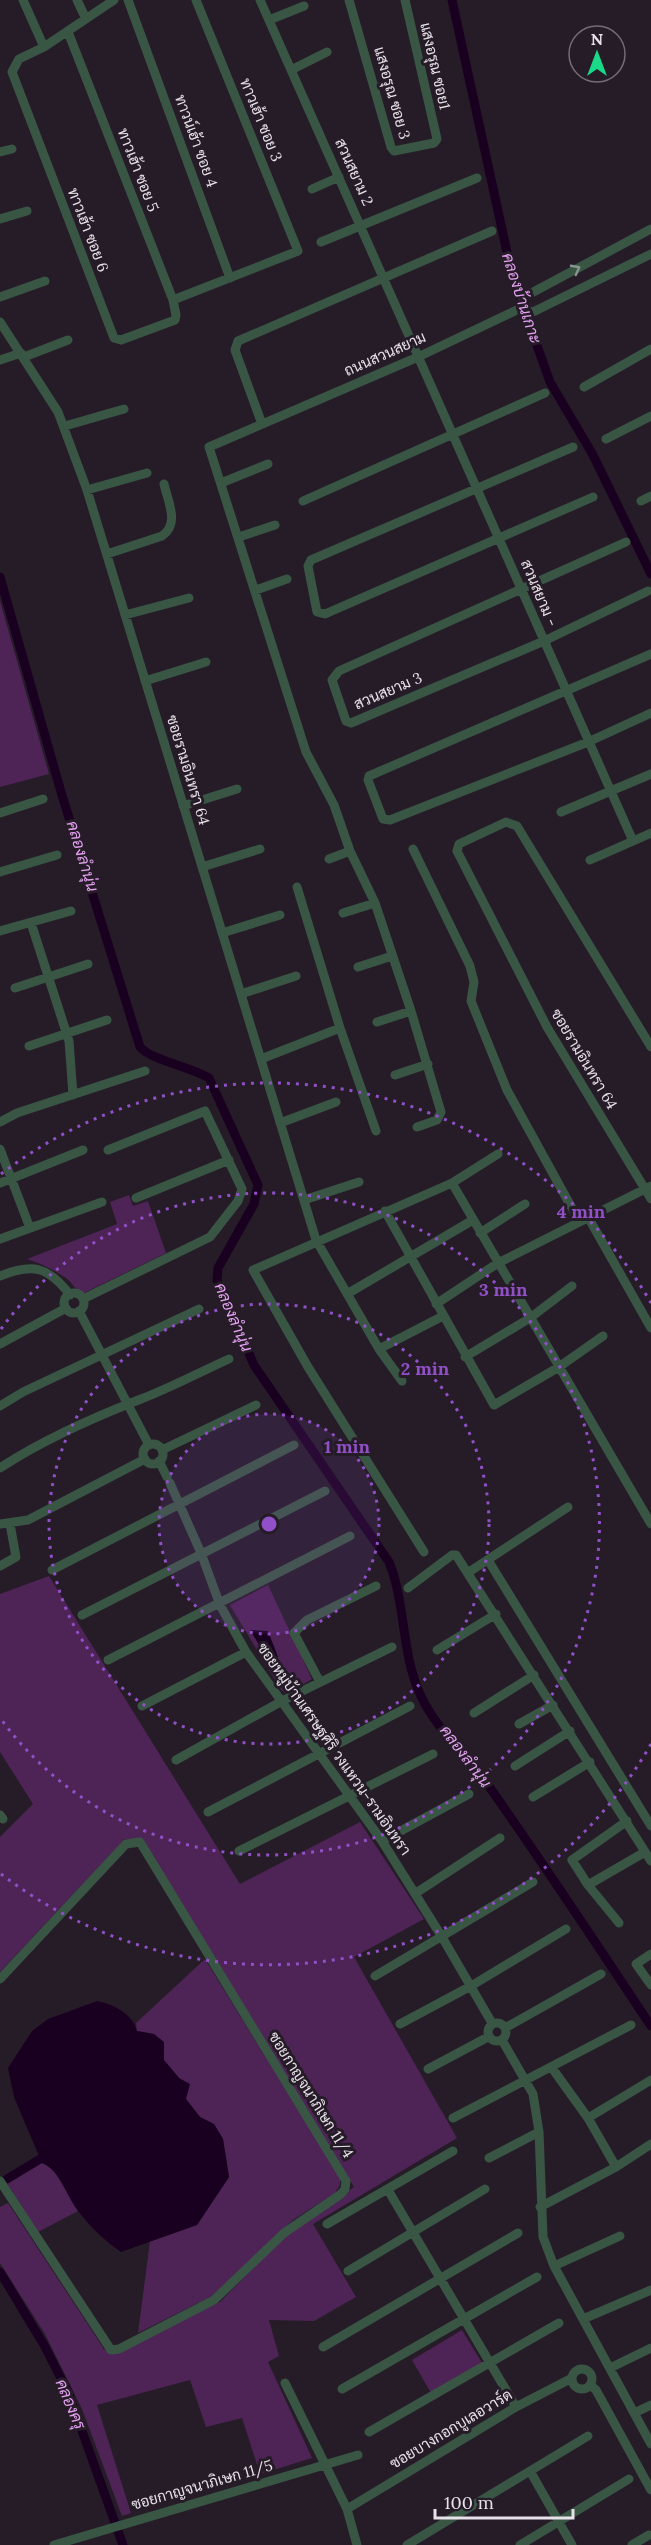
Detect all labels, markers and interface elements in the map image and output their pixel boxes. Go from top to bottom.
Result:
street label: แสงอรุณ ซอย1 [414,21,455,112]
north arrow [567,24,627,84]
text: N [591,29,603,49]
street label: แสงอรุณ ซอย 3 [368,44,415,142]
street label: ทาวเฮ้า ซอย 3 [236,75,287,164]
street label: ทาวน์เฮ้า ซอย 4 [171,92,222,190]
street label: ทาวเฮ้า ซอย 5 [114,125,163,214]
street label: สวนสยาม 2 [331,135,378,208]
street label: ทาวเฮ้า ซอย 6 [64,185,113,274]
water label: คลองบ้านเกาะ [498,250,547,346]
one-way arrow [569,265,580,276]
street label: ถนนสวนสยาม [341,327,429,380]
street label: สวนสยาม - [517,556,562,629]
street label: สวนสยาม 3 [351,668,425,713]
street label: ซอยรามอินทรา 64 [163,713,214,827]
water label: คลองลำนุ่น [61,818,103,894]
street label: ซอยรามอินทรา 64 [547,1005,622,1112]
text: 4 min [557,1200,606,1223]
text: 3 min [479,1278,528,1301]
water label: คลองลำนุ่น [209,1279,257,1355]
text: 2 min [401,1357,450,1380]
text: 1 min [324,1435,370,1458]
centre of rings [259,1514,279,1534]
street label: ซอยหมู่บ้านเศรษฐศิริ วงแหวน-รามอินทรา [253,1639,415,1859]
water label: คลองลำนุ่น [434,1721,496,1792]
street label: ซอยกาญจนาภิเษก 11/4 [264,2028,358,2162]
water label: คลองครุ [50,2376,91,2434]
street label: ซอยบางกอกบูเลอวาร์ด [386,2385,516,2473]
street label: ซอยกาญจนาภิเษก 11/5 [129,2455,275,2515]
scale bar [435,2482,573,2520]
text: 100 m [444,2491,494,2514]

